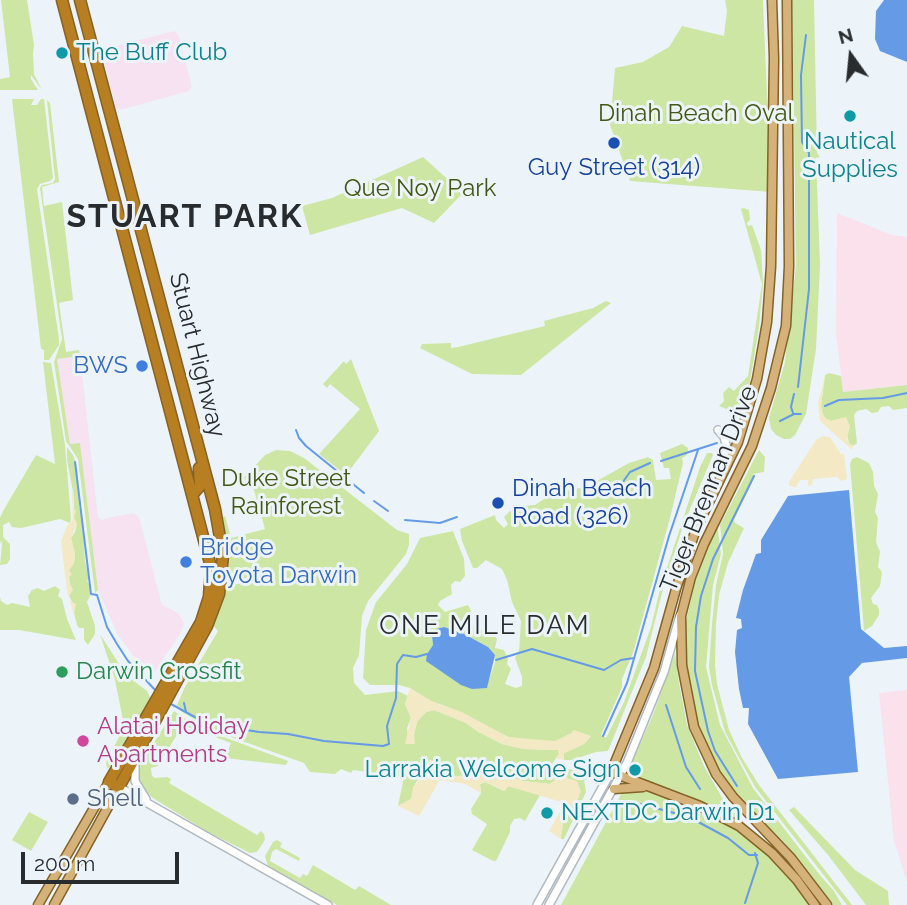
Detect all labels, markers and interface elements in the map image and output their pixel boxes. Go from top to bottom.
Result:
north arrow [816,21,886,91]
text: N [836,23,855,48]
place label: The Buff Club [76,39,227,67]
marker: The Buff Club [54,45,70,61]
park label: Dinah Beach Oval [598,100,794,128]
marker: Nautical Supplies [842,108,858,124]
place label: Nautical Supplies [802,128,898,184]
marker: Guy Street (314) [606,135,622,151]
place label: Guy Street (314) [528,154,700,182]
park label: Que Noy Park [344,175,496,203]
district label: STUART PARK [68,198,302,236]
street label: Stuart Highway [163,270,231,440]
place label: BWS [73,352,128,380]
marker: BWS [134,358,150,374]
street label: Tiger Brennan Drive [654,382,764,596]
park label: Duke Street Rainforest [221,465,351,521]
place label: Dinah Beach Road (326) [512,475,652,531]
marker: Dinah Beach Road (326) [490,495,506,511]
place label: Bridge Toyota Darwin [200,534,357,590]
marker: Bridge Toyota Darwin [178,554,194,570]
district label: ONE MILE DAM [381,610,589,642]
place label: Darwin Crossfit [76,658,242,686]
marker: Darwin Crossfit [54,664,70,680]
place label: Alatai Holiday Apartments [97,713,249,769]
marker: Alatai Holiday Apartments [75,733,91,749]
place label: Larrakia Welcome Sign [365,756,621,784]
marker: Larrakia Welcome Sign [627,762,643,778]
place label: Shell [87,785,143,813]
marker: Shell [65,791,81,807]
place label: NEXTDC Darwin D1 [561,799,775,827]
marker: NEXTDC Darwin D1 [539,805,555,821]
scale bar [24,838,182,882]
text: 200 m [34,851,95,876]

